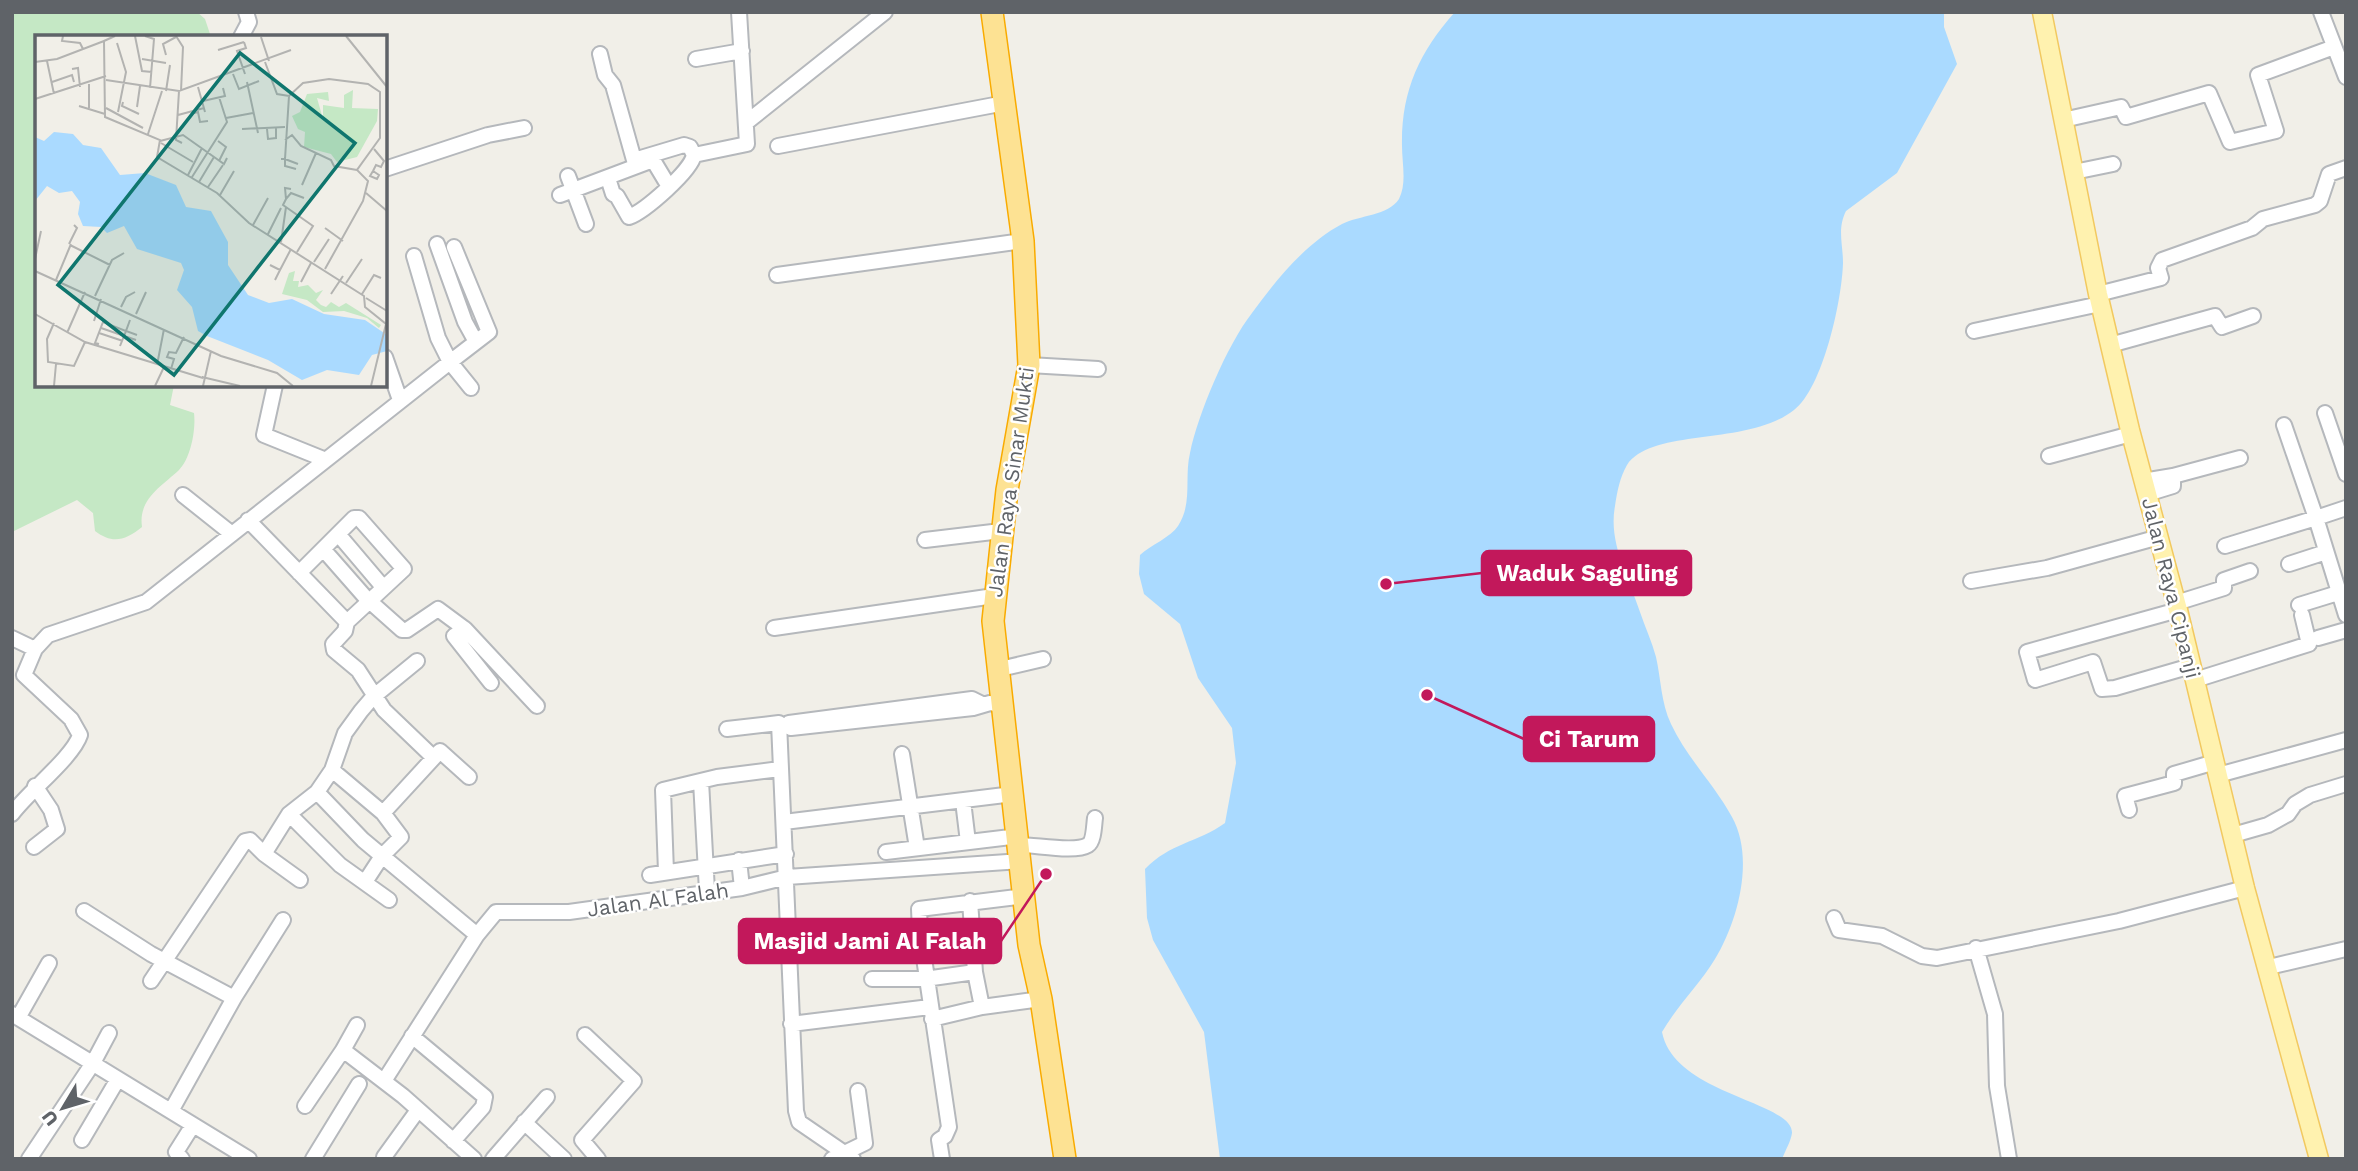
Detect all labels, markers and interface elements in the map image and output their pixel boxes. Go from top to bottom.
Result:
inset map [35,35,387,387]
street label: Jalan Raya Sinar Mukti [982,365,1039,599]
street label: Jalan Raya Cipanji [2137,495,2206,681]
callout: Waduk Saguling [1482,551,1691,595]
text: Waduk Saguling [1496,560,1678,587]
callout: Ci Tarum [1524,717,1654,761]
text: Ci Tarum [1539,726,1639,753]
street label: Jalan Al Falah [586,877,730,922]
callout: Masjid Jami Al Falah [739,919,1001,963]
text: Masjid Jami Al Falah [753,928,987,955]
north arrow [28,1073,98,1143]
text: U [37,1106,63,1131]

